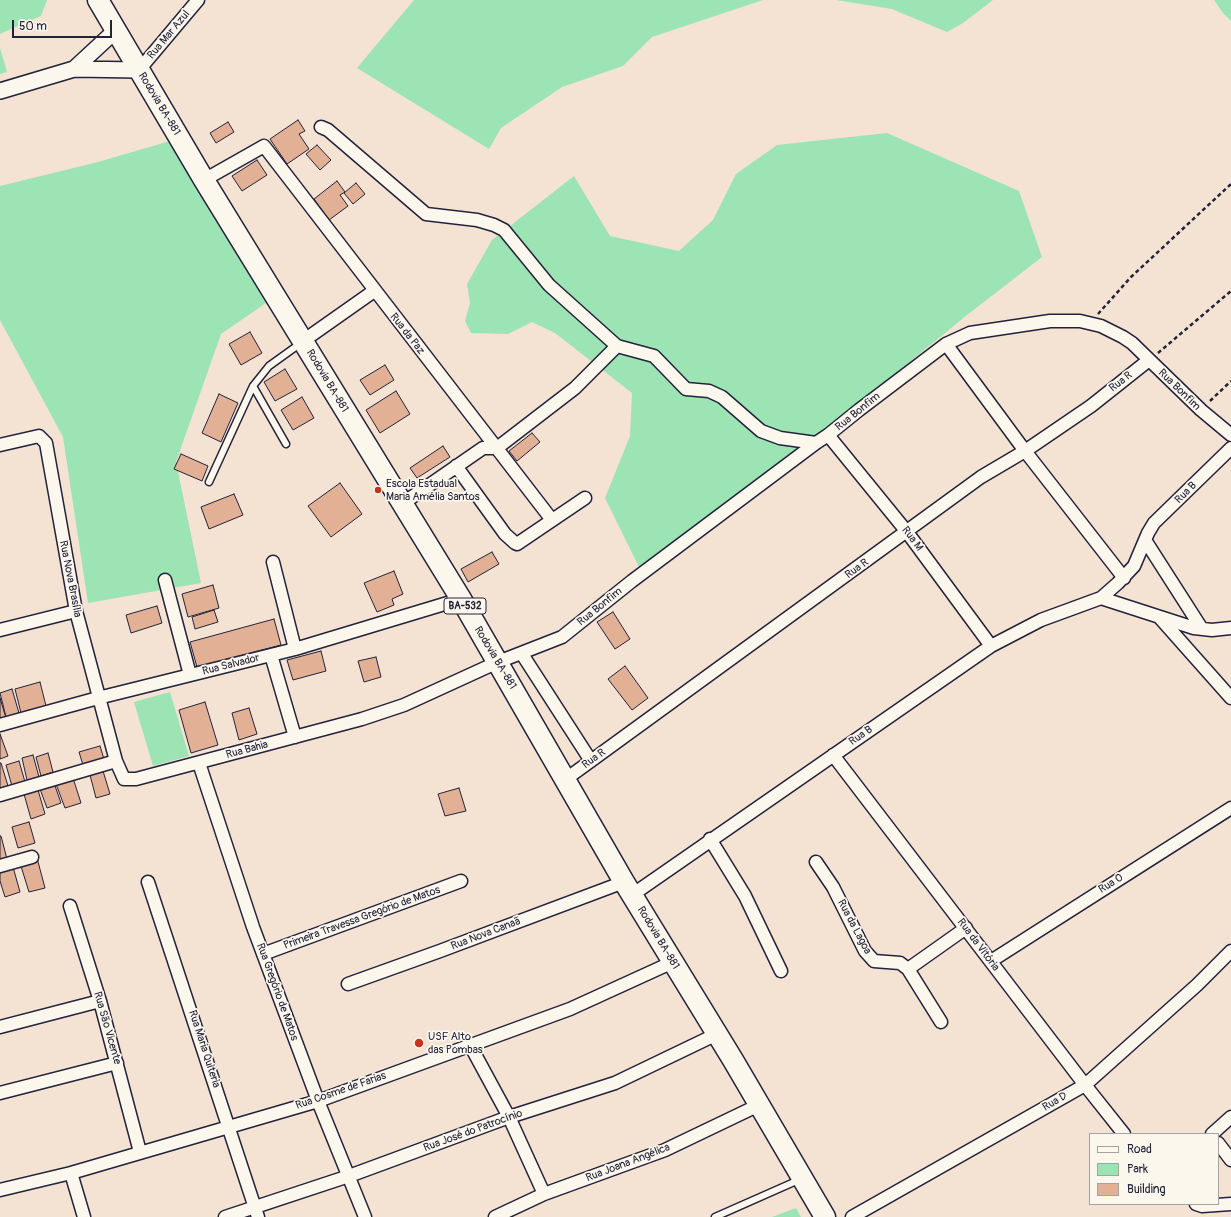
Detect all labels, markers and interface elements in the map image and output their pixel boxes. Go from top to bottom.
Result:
street label: Rua Mar Azul [145,8,193,62]
scale bar [14,12,114,38]
text: 50 m [19,19,47,34]
street label: Rodovia BA-881 [135,70,183,138]
street label: Rua da Paz [387,311,427,357]
street label: Rodovia BA-881 [303,347,351,415]
street label: Rua Bonfim [1155,367,1203,413]
street label: Rua R [1107,369,1135,395]
street label: Rua Bonfim [833,390,883,434]
place label: Escola Estadual Maria Amélia Santos [386,477,480,503]
street label: Rua B [1172,479,1200,507]
marker: Escola Estadual Maria Amélia Santos [373,485,383,495]
street label: Rua M [899,524,925,554]
street label: Rua Nova Brasília [56,539,84,619]
street label: Rua R [843,556,871,582]
street label: Rua Bonfim [575,585,625,629]
road number: BA-532 [444,598,486,614]
street label: Rodovia BA-881 [471,624,519,692]
street label: Rua Salvador [201,652,261,678]
street label: Rua B [847,723,875,749]
street label: Rua Bahia [224,738,270,762]
street label: Rua R [580,746,608,772]
street label: Rua O [1096,871,1126,897]
street label: Primeira Travessa Gregório de Matos [282,883,442,953]
street label: Rua da Lagoa [834,897,874,957]
street label: Rodovia BA-881 [634,904,682,972]
street label: Rua Nova Canaã [449,915,523,953]
street label: Rua da Vitória [954,916,1002,974]
street label: Rua Gregório de Matos [253,941,301,1043]
street label: Rua São Vicente [90,990,124,1066]
street label: Rua Maria Quiteria [185,1008,223,1090]
place label: USF Alto das Pombas [428,1030,483,1056]
marker: USF Alto das Pombas [413,1037,425,1049]
street label: Rua Cosme de Farias [294,1069,388,1113]
street label: Rua D [1040,1090,1070,1114]
street label: Rua José do Patrocínio [422,1107,524,1155]
legend [1089,1133,1219,1205]
street label: Rua Joana Angélica [584,1141,672,1185]
text: Road [1127,1142,1152,1157]
text: Park [1127,1162,1148,1177]
text: Building [1127,1182,1166,1197]

